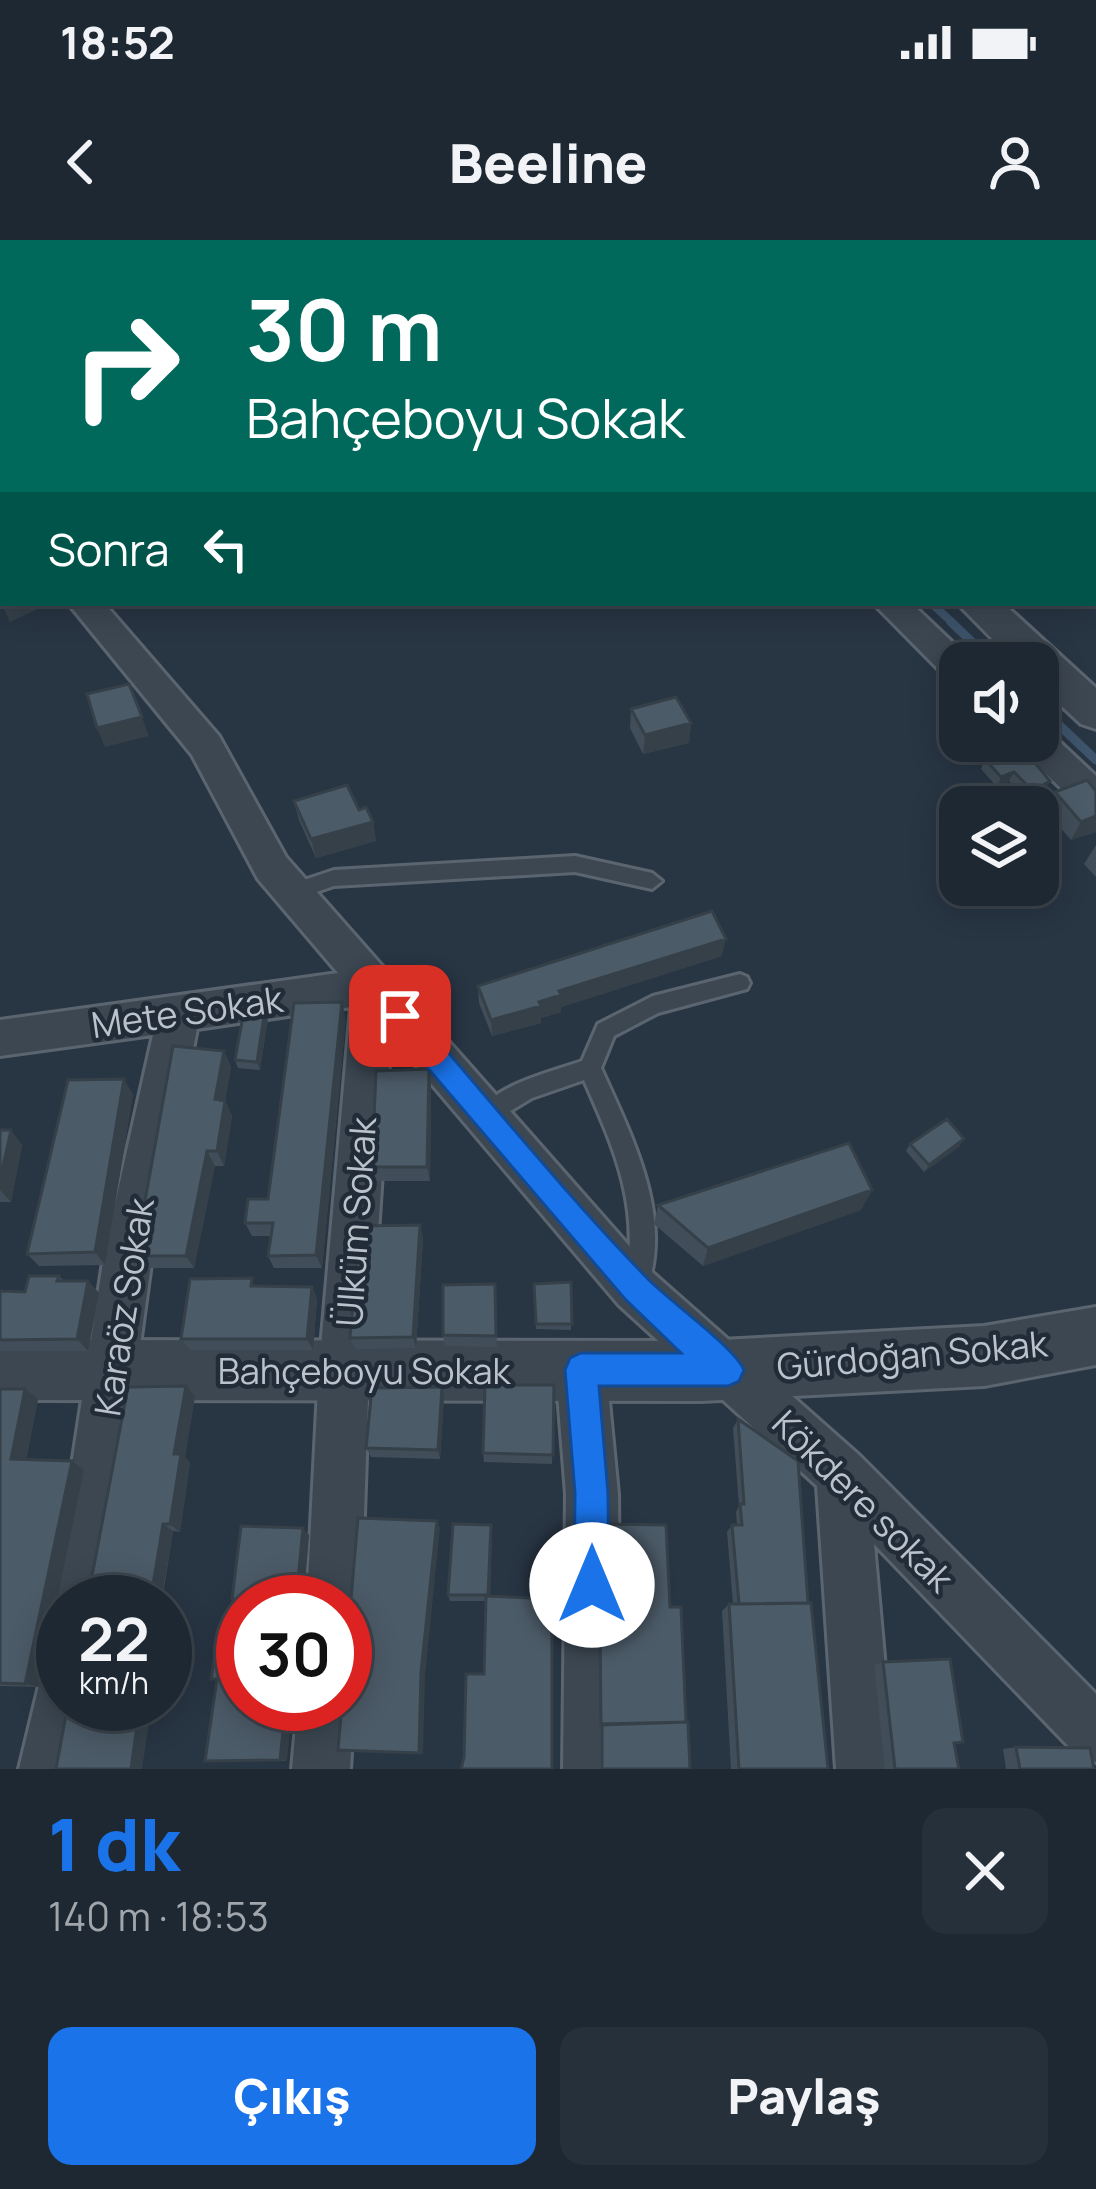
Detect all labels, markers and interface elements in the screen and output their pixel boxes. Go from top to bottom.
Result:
text: 18:52 [60,11,175,73]
text: Beeline [449,125,647,199]
icon: back [48,129,114,195]
icon: person [982,129,1048,195]
text: 30 m [246,271,442,386]
icon: right [48,288,204,444]
text: Bahçeboyu Sokak [246,380,685,454]
icon: left [193,516,259,582]
text: Sonra [48,518,169,580]
map controls [939,642,1059,906]
button: sound [939,642,1059,762]
button: layers [939,786,1059,906]
pin [349,965,451,1067]
street label: Mete Sokak [88,974,287,1049]
icon: arrive [367,983,433,1049]
street label: Ülküm Sokak [324,1114,387,1328]
street label: Karaöz Sokak [82,1193,165,1419]
street label: Gürdoğan Sokak [775,1318,1050,1391]
street label: Bahçeboyu Sokak [218,1346,511,1395]
street label: Kökdere sokak [762,1399,966,1603]
position arrow [529,1522,655,1648]
speed limit sign: 30 [216,1575,372,1731]
text: 22 [78,1597,150,1679]
text: km/h [79,1662,149,1703]
text: 1 dk [48,1794,180,1893]
button: close [922,1808,1048,1934]
text: 140 m · 18:53 [48,1889,269,1943]
button: Çıkış [48,2027,536,2165]
button: Paylaş [560,2027,1048,2165]

